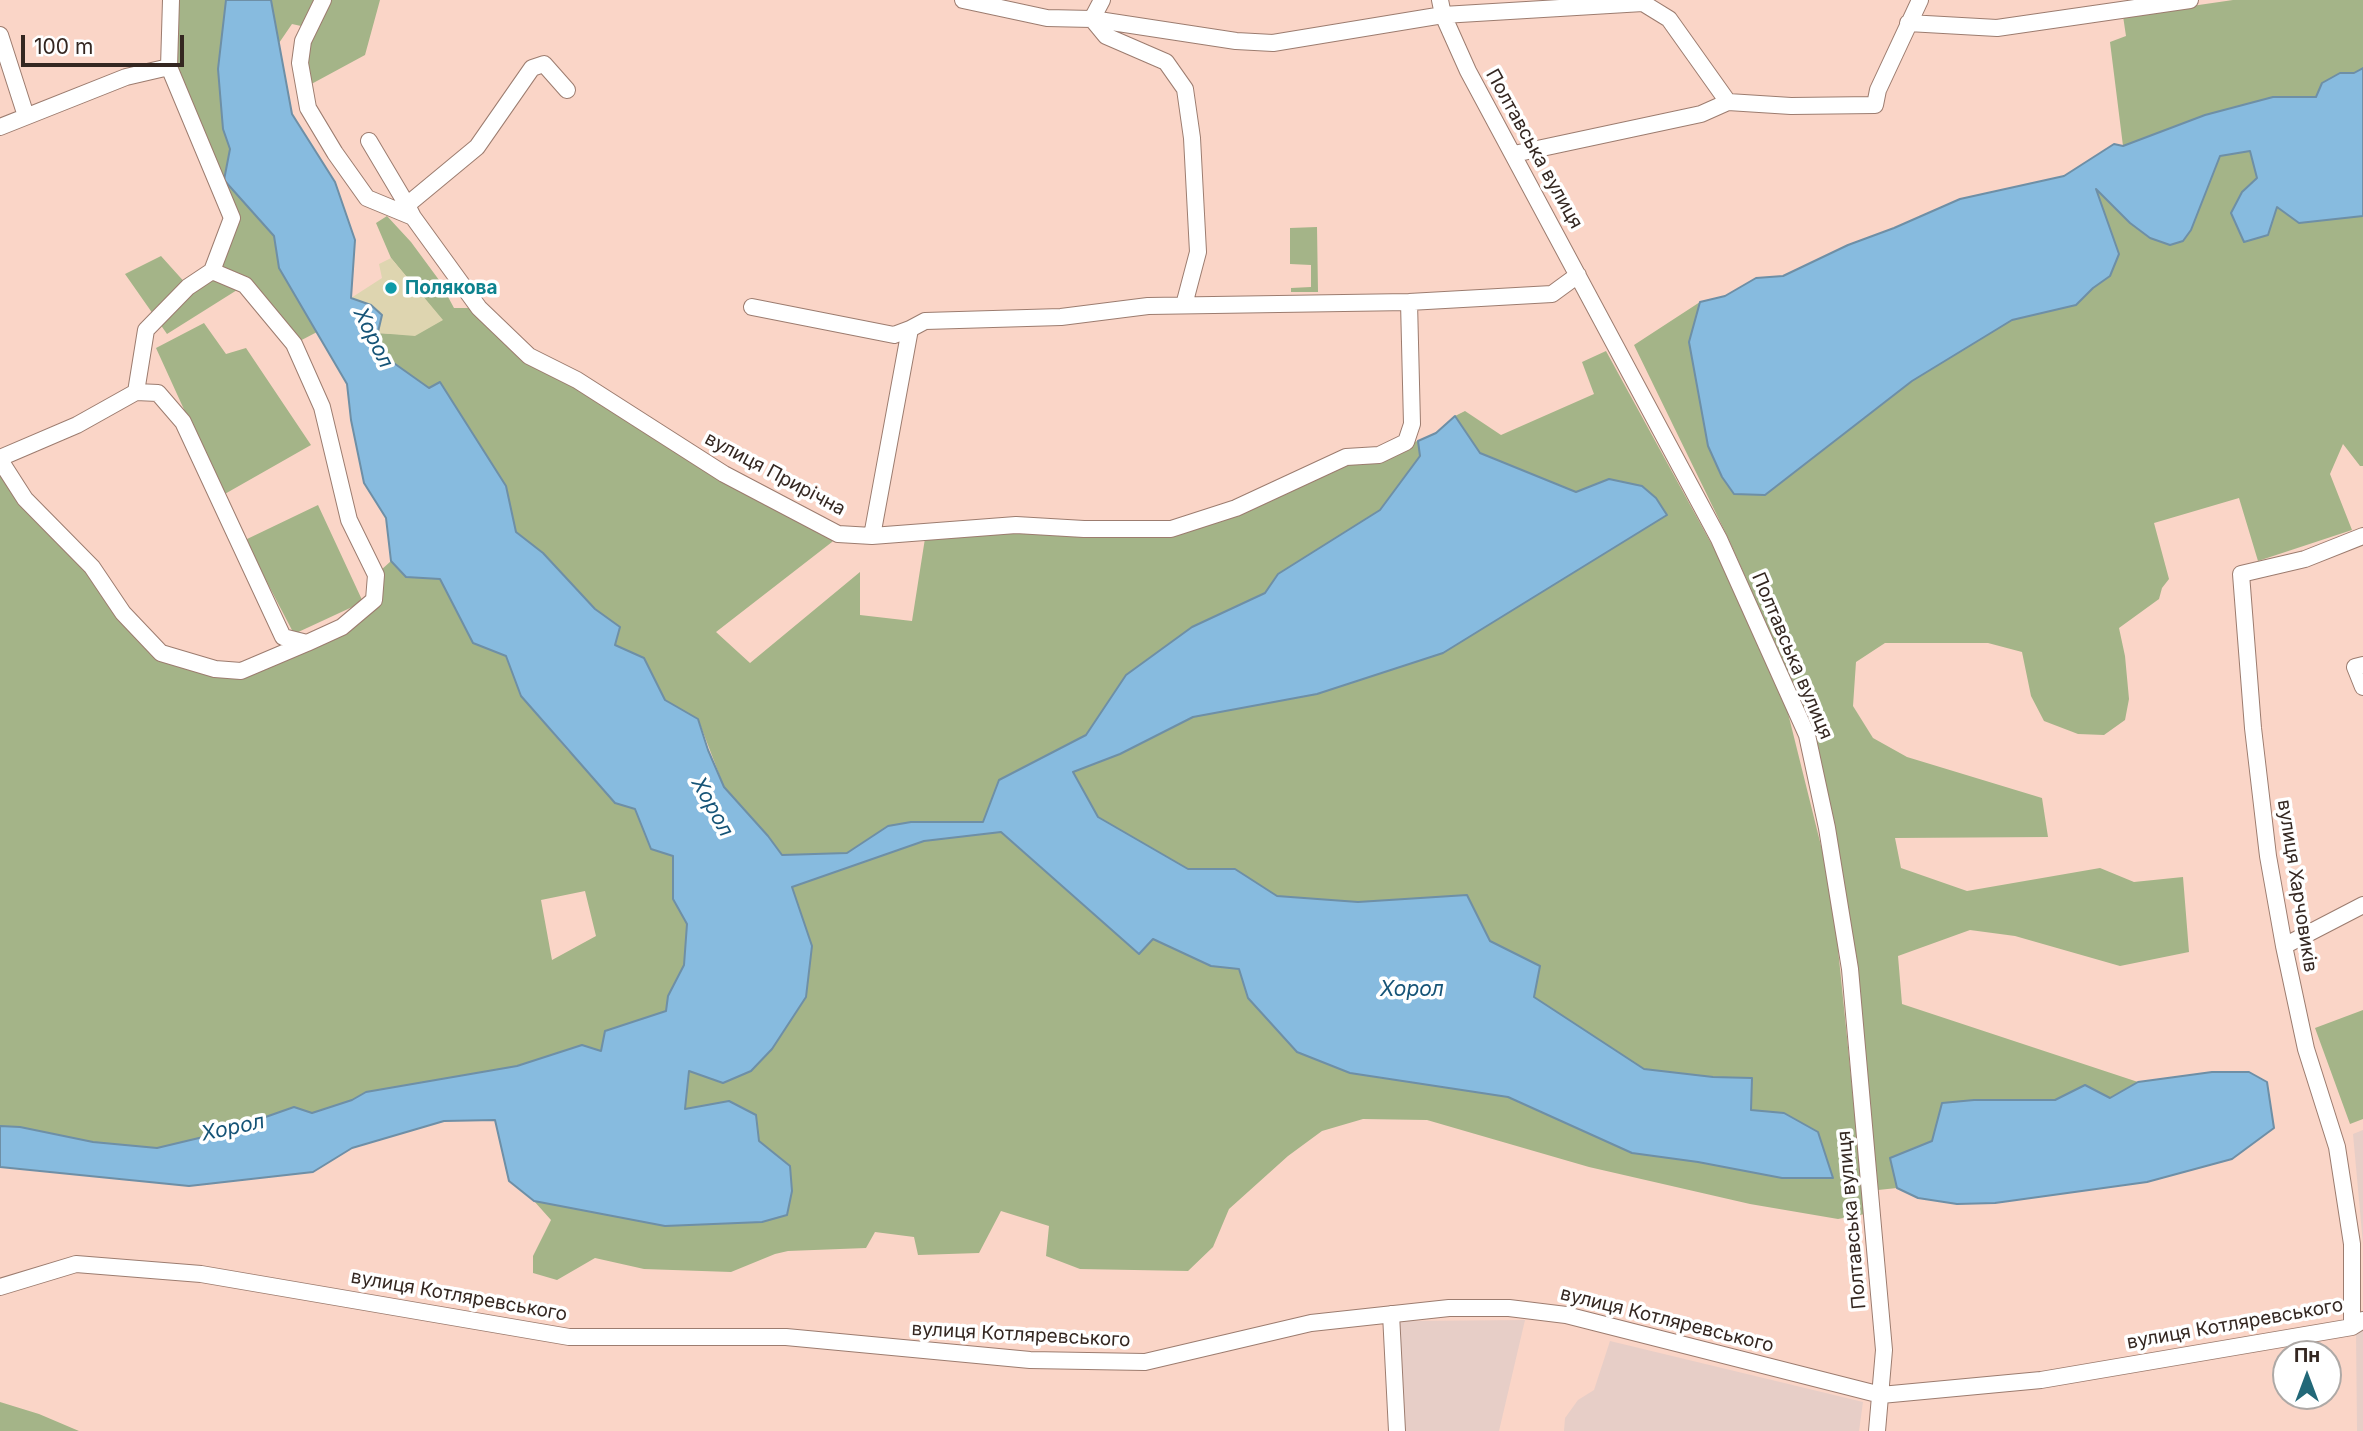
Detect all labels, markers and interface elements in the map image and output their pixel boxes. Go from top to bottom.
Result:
scale bar [24,21,187,65]
text: 100 m [34,34,93,59]
street label: Полтавська вулиця [1481,65,1587,233]
place label: Полякова [405,277,498,299]
marker: Полякова [383,280,399,296]
water label: Хорол [348,304,398,372]
street label: вулиця Прирічна [701,427,849,521]
street label: Полтавська вулиця [1747,569,1837,743]
water label: Хорол [685,773,739,841]
street label: вулиця Харчовиків [2272,798,2322,974]
water label: Хорол [1380,977,1444,1003]
water label: Хорол [199,1109,267,1147]
street label: Полтавська вулиця [1833,1130,1871,1310]
street label: вулиця Котляревського [349,1266,569,1326]
street label: вулиця Котляревського [1558,1282,1776,1358]
street label: вулиця Котляревського [2125,1294,2345,1354]
street label: вулиця Котляревського [911,1318,1131,1352]
north arrow [2272,1340,2342,1410]
text: Пн [2294,1344,2320,1367]

